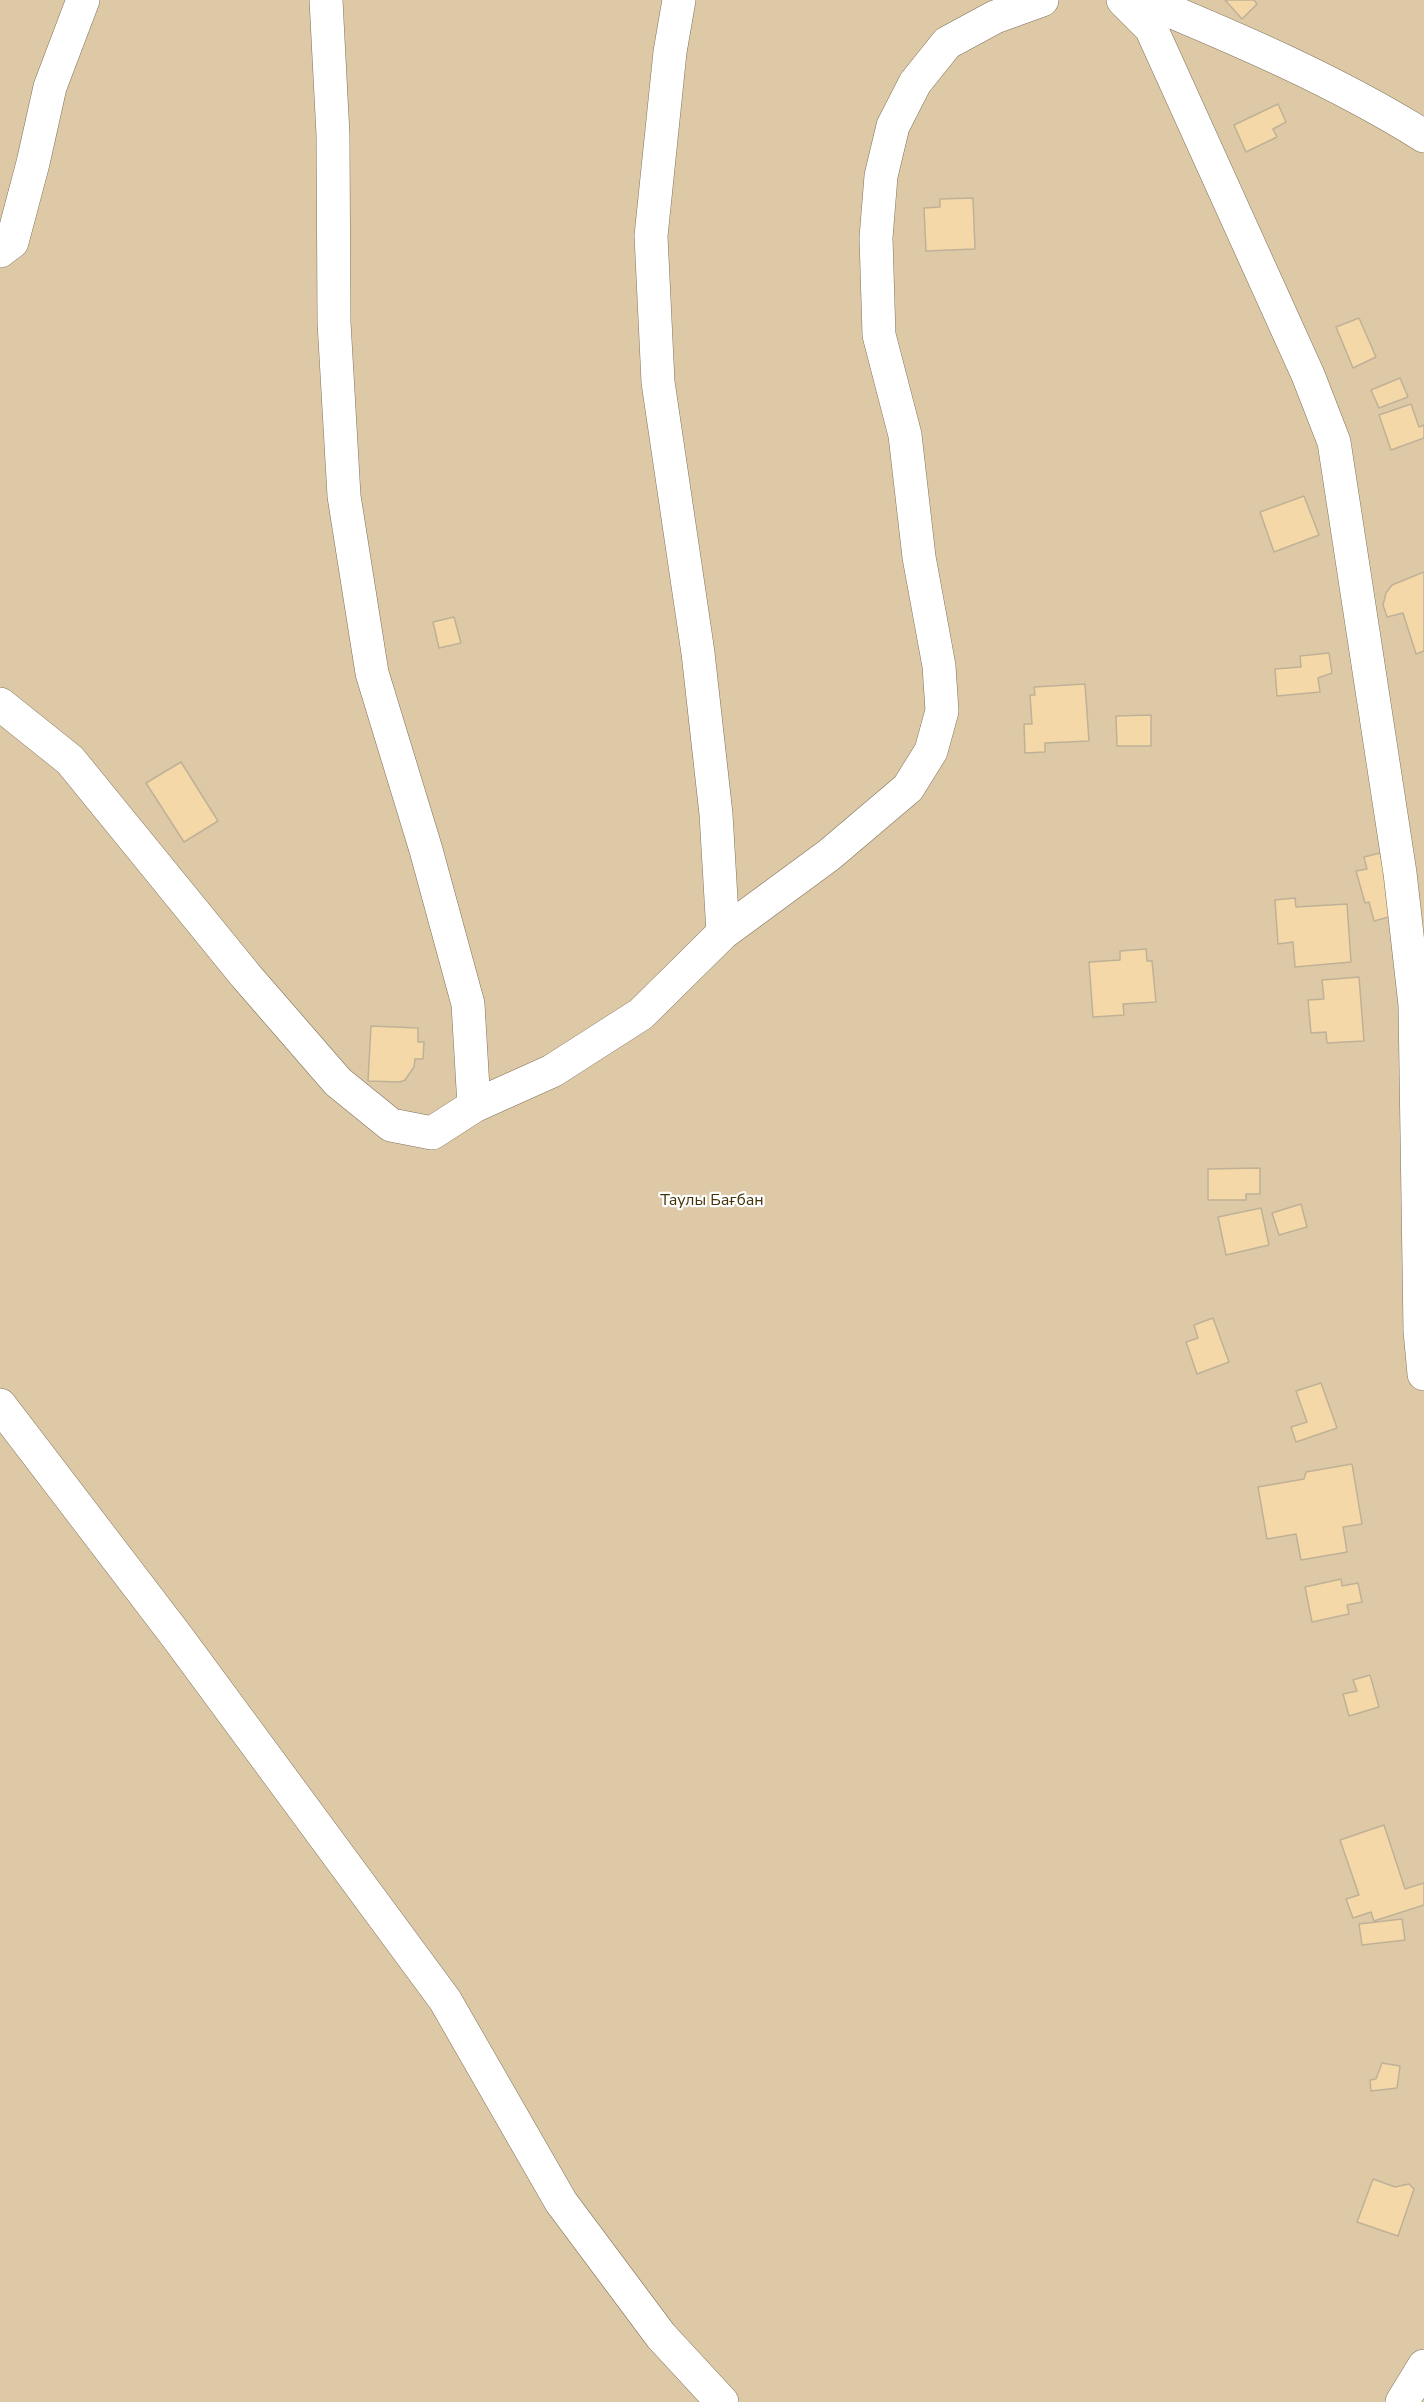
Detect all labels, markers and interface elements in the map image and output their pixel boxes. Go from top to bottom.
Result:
park label: Таулы Бағбан [660,1191,764,1211]

